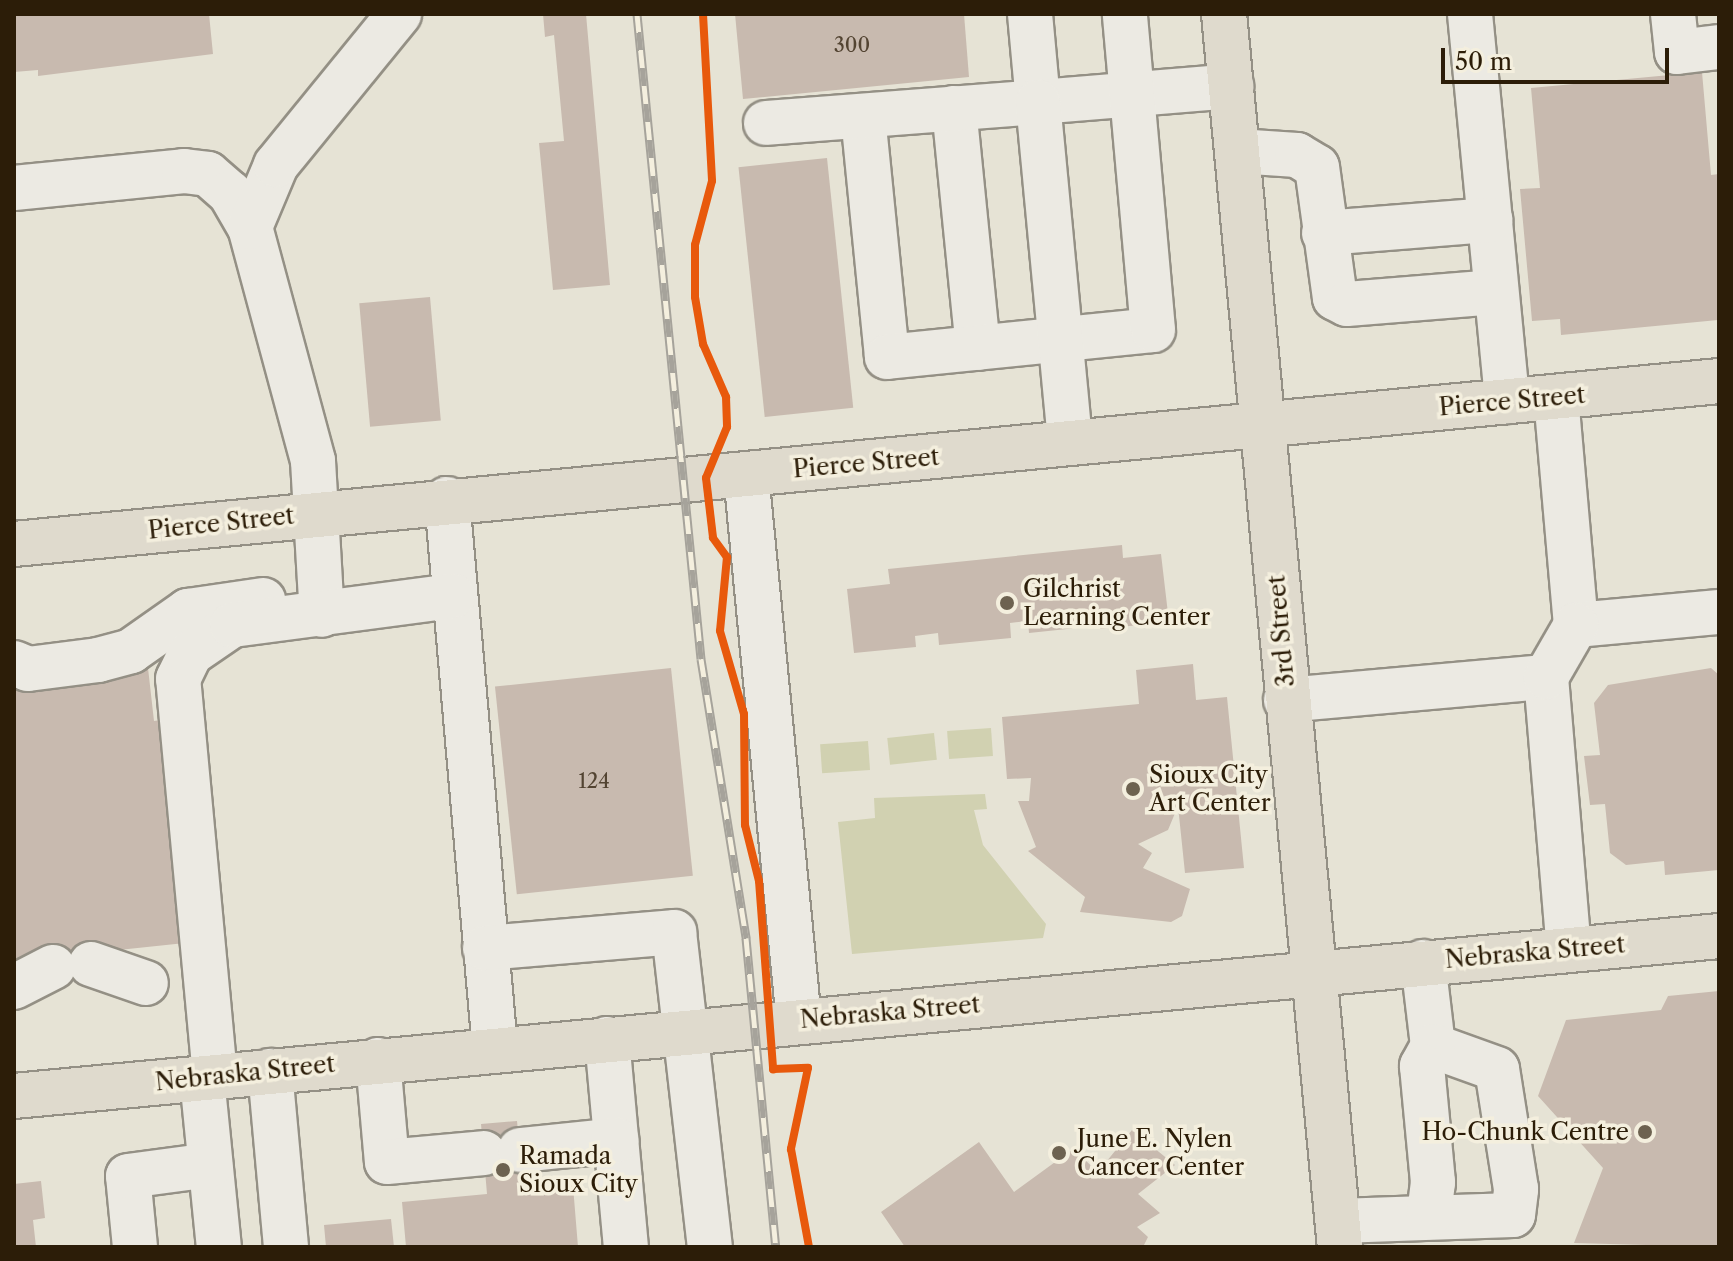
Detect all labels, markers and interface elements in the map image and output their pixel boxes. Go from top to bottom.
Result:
scale bar [1445,32,1673,82]
house number: 300 [834,33,870,57]
text: 50 m [1455,47,1512,76]
street label: Pierce Street [1438,380,1586,422]
street label: Pierce Street [792,442,940,484]
street label: Pierce Street [146,501,296,545]
street label: 3rd Street [1262,574,1300,688]
place label: Gilchrist Learning Center [1023,575,1210,631]
marker: Gilchrist Learning Center [998,594,1016,612]
place label: Sioux City Art Center [1149,761,1271,817]
house number: 124 [578,769,610,793]
marker: Sioux City Art Center [1124,780,1142,798]
street label: Nebraska Street [1444,930,1626,974]
street label: Nebraska Street [799,990,981,1034]
street label: Nebraska Street [154,1049,336,1097]
place label: Ho-Chunk Centre [1421,1118,1629,1146]
marker: Ho-Chunk Centre [1636,1123,1654,1141]
place label: June E. Nylen Cancer Center [1077,1125,1245,1181]
place label: Ramada Sioux City [519,1142,638,1198]
marker: June E. Nylen Cancer Center [1048,1142,1070,1164]
marker: Ramada Sioux City [494,1161,512,1179]

